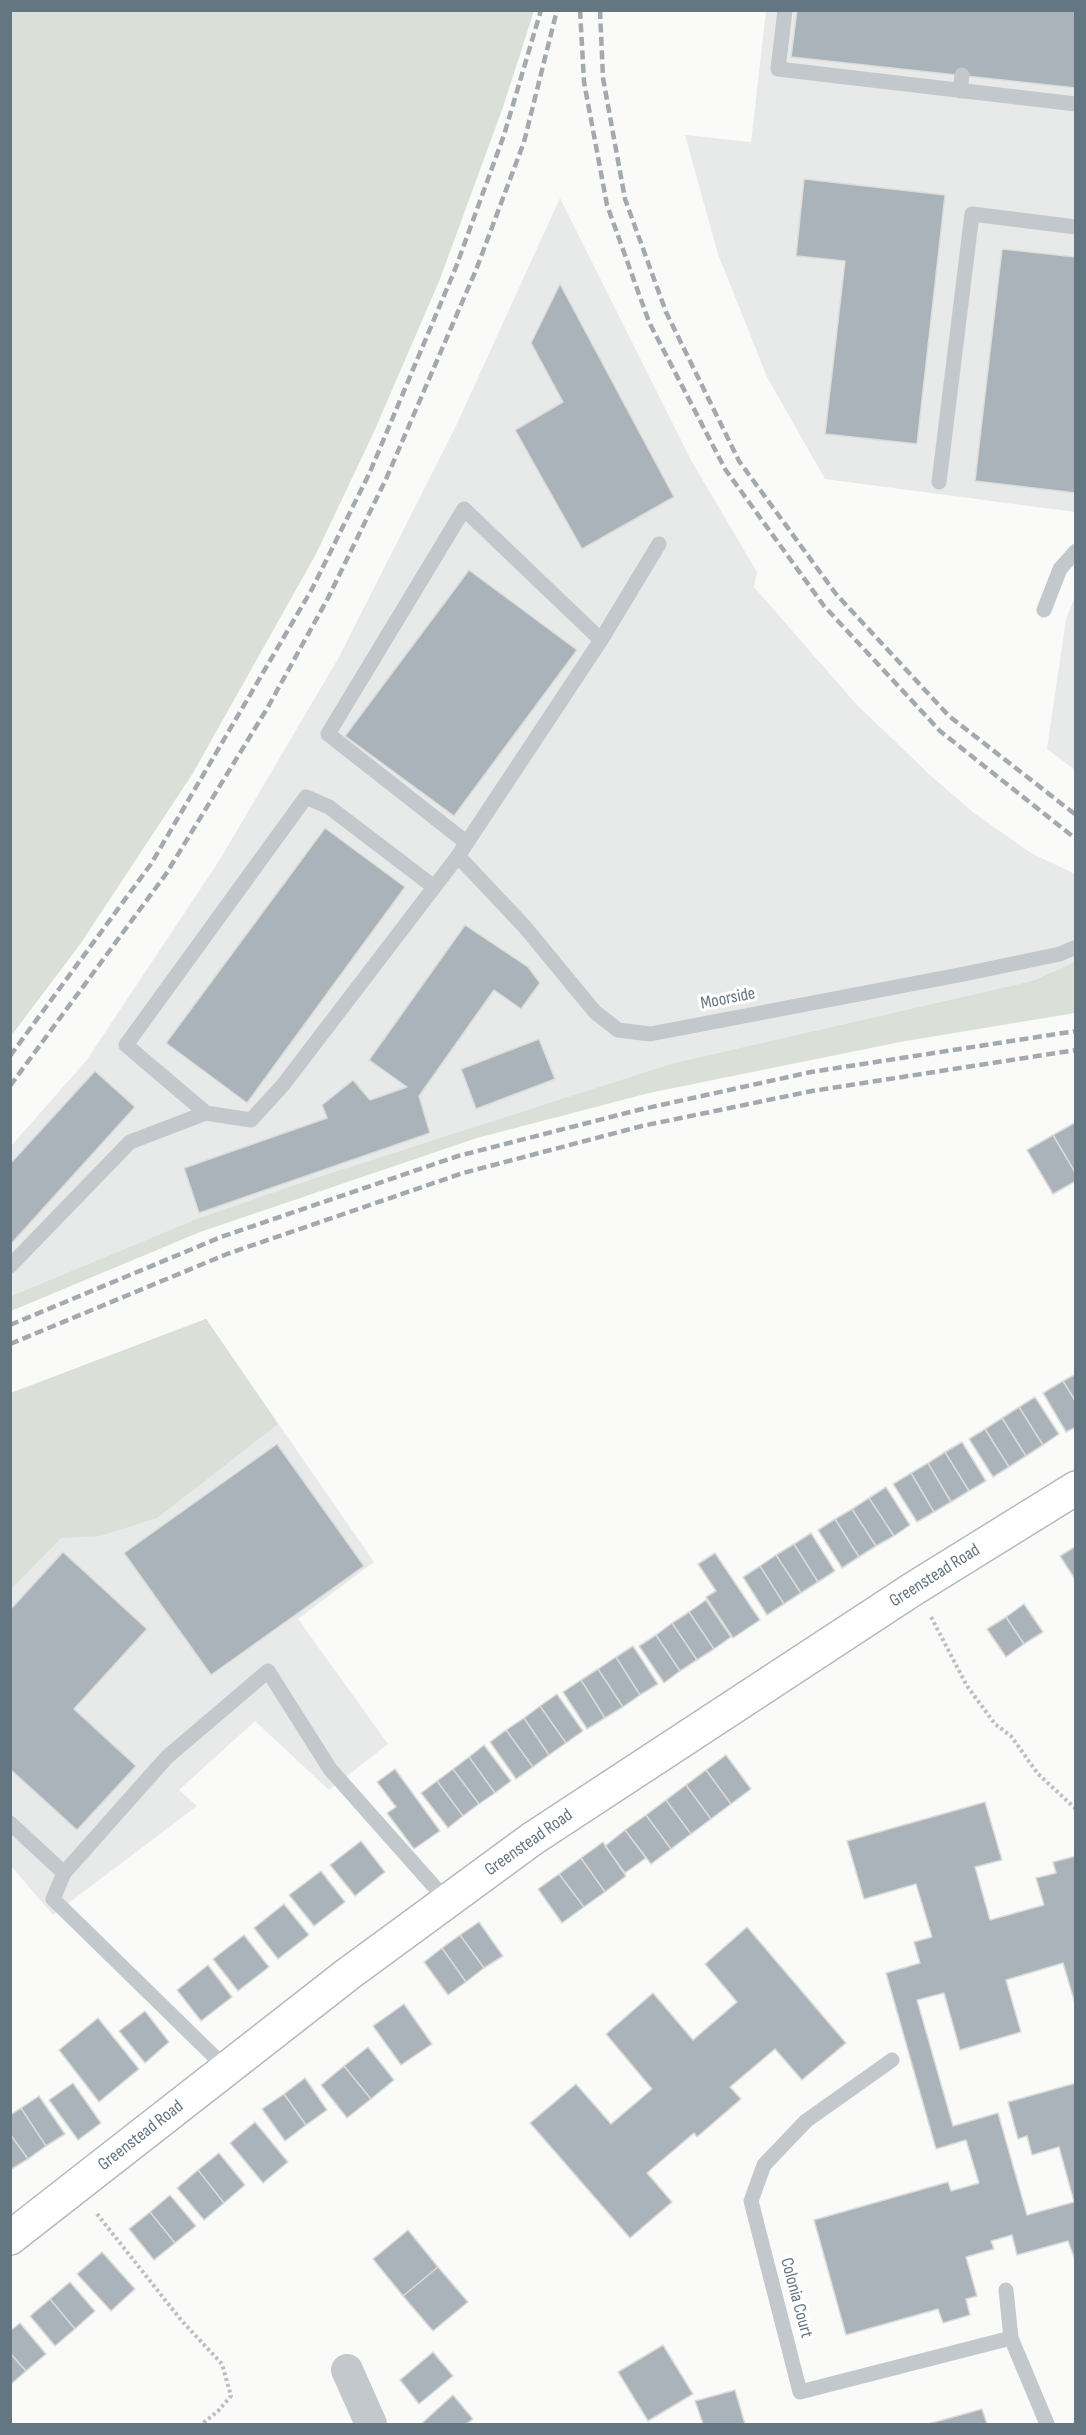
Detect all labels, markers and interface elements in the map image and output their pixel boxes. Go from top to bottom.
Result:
street label: Moorside [699,983,757,1015]
street label: Greenstead Road [886,1540,984,1612]
street label: Greenstead Road [481,1805,577,1881]
street label: Greenstead Road [94,2096,188,2176]
street label: Colonia Court [775,2256,817,2340]

